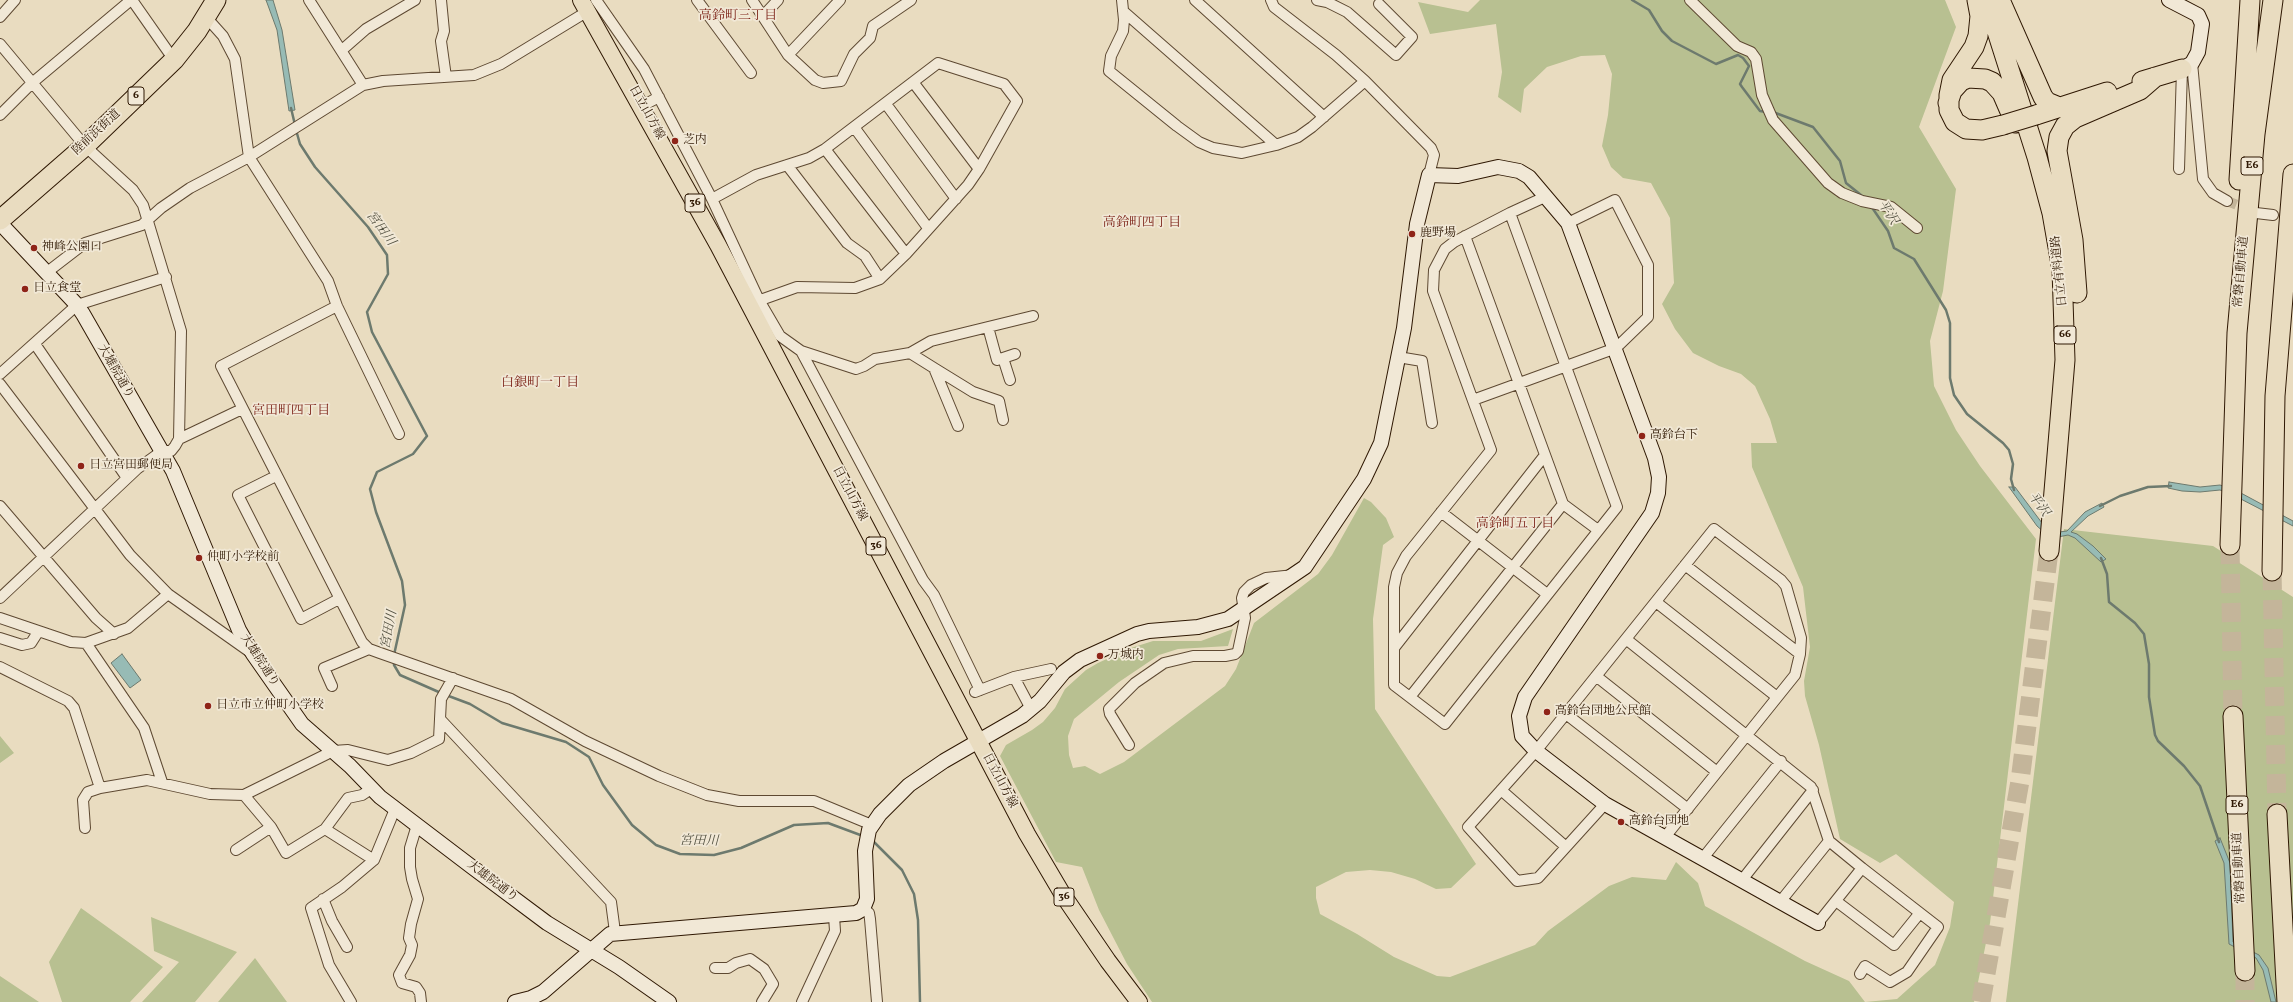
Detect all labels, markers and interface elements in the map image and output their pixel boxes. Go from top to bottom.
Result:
district label: 高鈴町三丁目 [699,9,777,25]
street label: 日立山方線 [625,83,667,143]
road number: 6 [128,87,144,105]
street label: 陸前浜街道 [70,107,124,159]
place label: 芝内 [683,134,707,148]
marker: 芝内 [670,136,680,146]
road number: E6 [2241,157,2263,175]
road number: 36 [685,194,705,212]
water label: 平沢 [1873,198,1901,228]
water label: 宮田川 [362,209,398,249]
district label: 高鈴町四丁目 [1103,216,1181,232]
place label: 鹿野場 [1420,227,1456,241]
marker: 鹿野場 [1407,229,1417,239]
street label: 日立有料道路 [2049,234,2071,308]
street label: 常磐自動車道 [2232,236,2252,308]
place label: 神峰公園口 [42,241,102,255]
marker: 神峰公園口 [29,243,39,253]
place label: 日立食堂 [33,282,81,296]
marker: 日立食堂 [20,284,30,294]
road number: 66 [2054,326,2076,344]
street label: 大雄院通り [94,342,136,402]
district label: 白銀町一丁目 [501,376,579,392]
district label: 宮田町四丁目 [252,404,330,420]
place label: 高鈴台下 [1650,429,1698,443]
marker: 高鈴台下 [1637,431,1647,441]
place label: 日立宮田郵便局 [89,459,173,473]
marker: 日立宮田郵便局 [76,461,86,471]
street label: 日立山方線 [829,464,869,524]
water label: 平沢 [2024,490,2052,520]
district label: 高鈴町五丁目 [1476,517,1554,533]
road number: 36 [866,537,886,555]
place label: 仲町小学校前 [207,551,279,565]
marker: 仲町小学校前 [194,553,204,563]
water label: 宮田川 [379,609,401,651]
street label: 大雄院通り [237,632,281,690]
place label: 万城内 [1108,649,1144,663]
marker: 万城内 [1095,651,1105,661]
place label: 日立市立仲町小学校 [216,699,324,713]
marker: 日立市立仲町小学校 [203,701,213,711]
place label: 高鈴台団地公民館 [1555,705,1651,719]
marker: 高鈴台団地公民館 [1542,707,1552,717]
street label: 日立山方線 [979,751,1019,811]
road number: E6 [2226,796,2248,814]
place label: 高鈴台団地 [1629,815,1689,829]
marker: 高鈴台団地 [1616,817,1626,827]
street label: 常磐自動車道 [2231,832,2249,904]
water label: 宮田川 [679,834,719,850]
street label: 大雄院通り [464,858,520,906]
road number: 36 [1054,888,1074,906]

